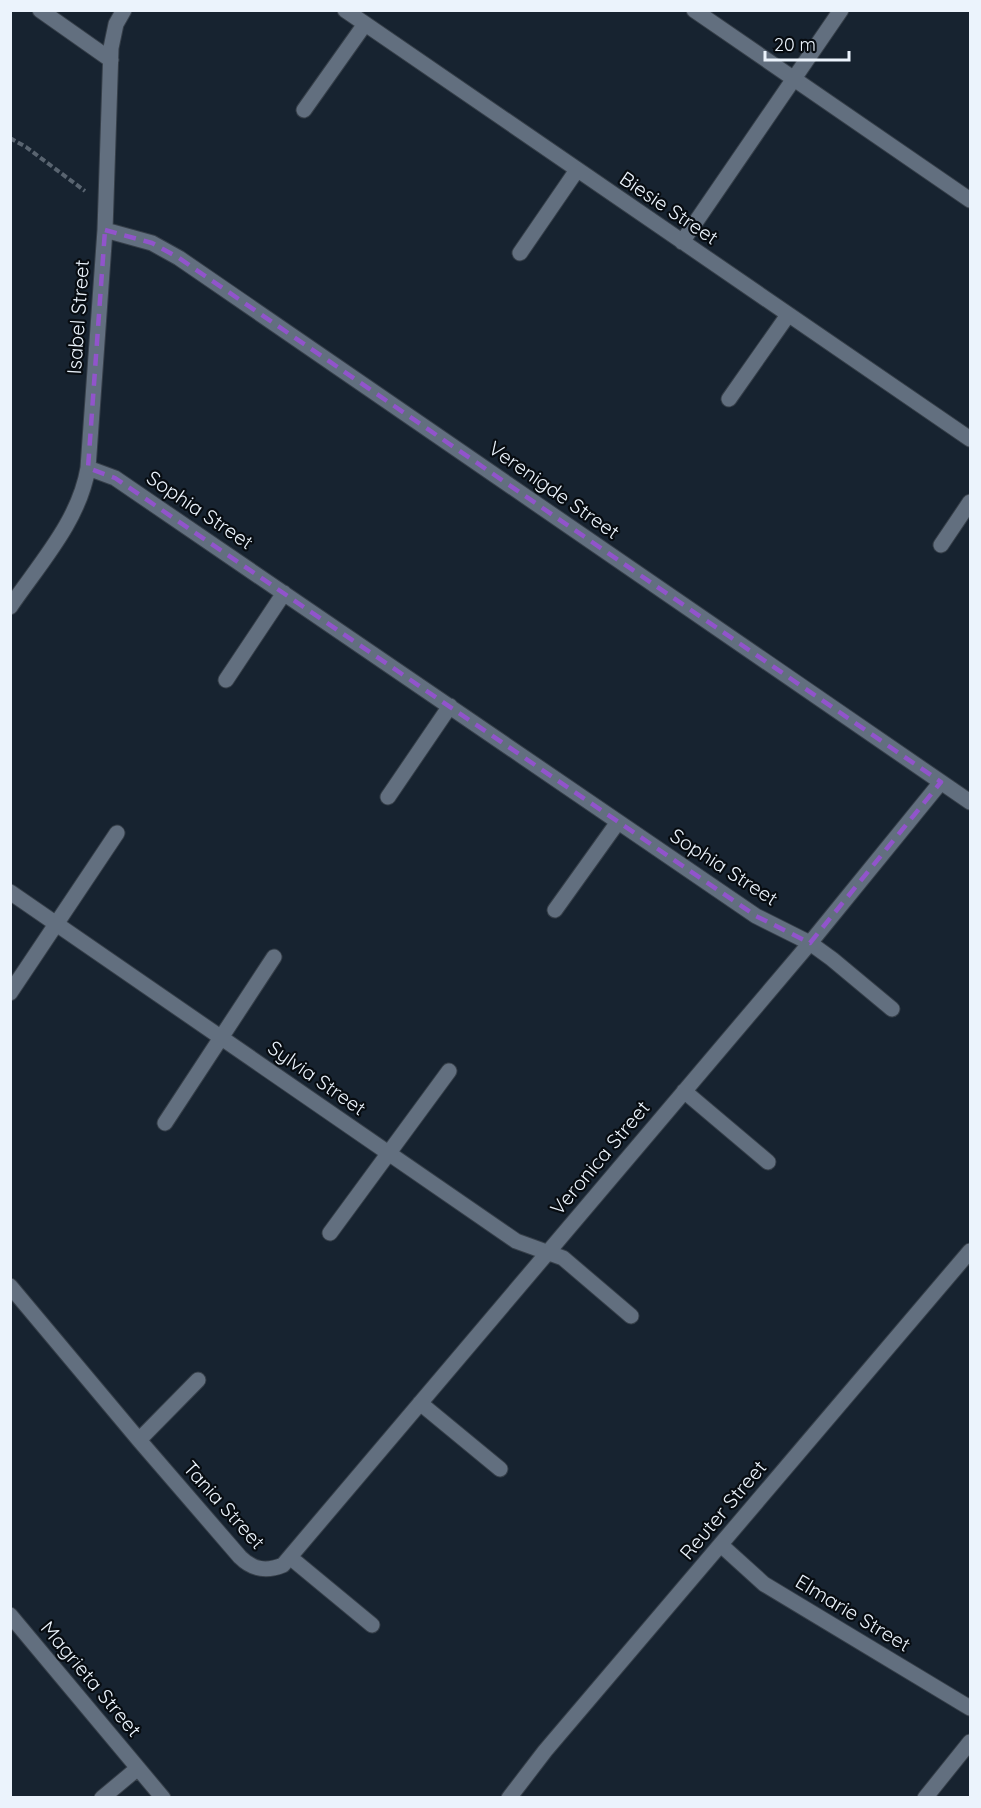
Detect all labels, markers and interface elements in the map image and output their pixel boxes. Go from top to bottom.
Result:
scale bar [765,24,849,62]
text: 20 m [774,33,816,56]
street label: Biesie Street [615,165,724,250]
street label: Isabel Street [61,259,94,375]
street label: Verenigde Street [484,435,625,544]
street label: Sophia Street [142,465,259,555]
street label: Sophia Street [666,823,783,911]
street label: Sylvia Street [264,1035,371,1121]
street label: Veronica Street [544,1095,655,1220]
street label: Tania Street [178,1455,271,1554]
street label: Reuter Street [674,1455,771,1564]
street label: Elmarie Street [791,1568,915,1657]
street label: Magrieta Street [36,1616,147,1742]

